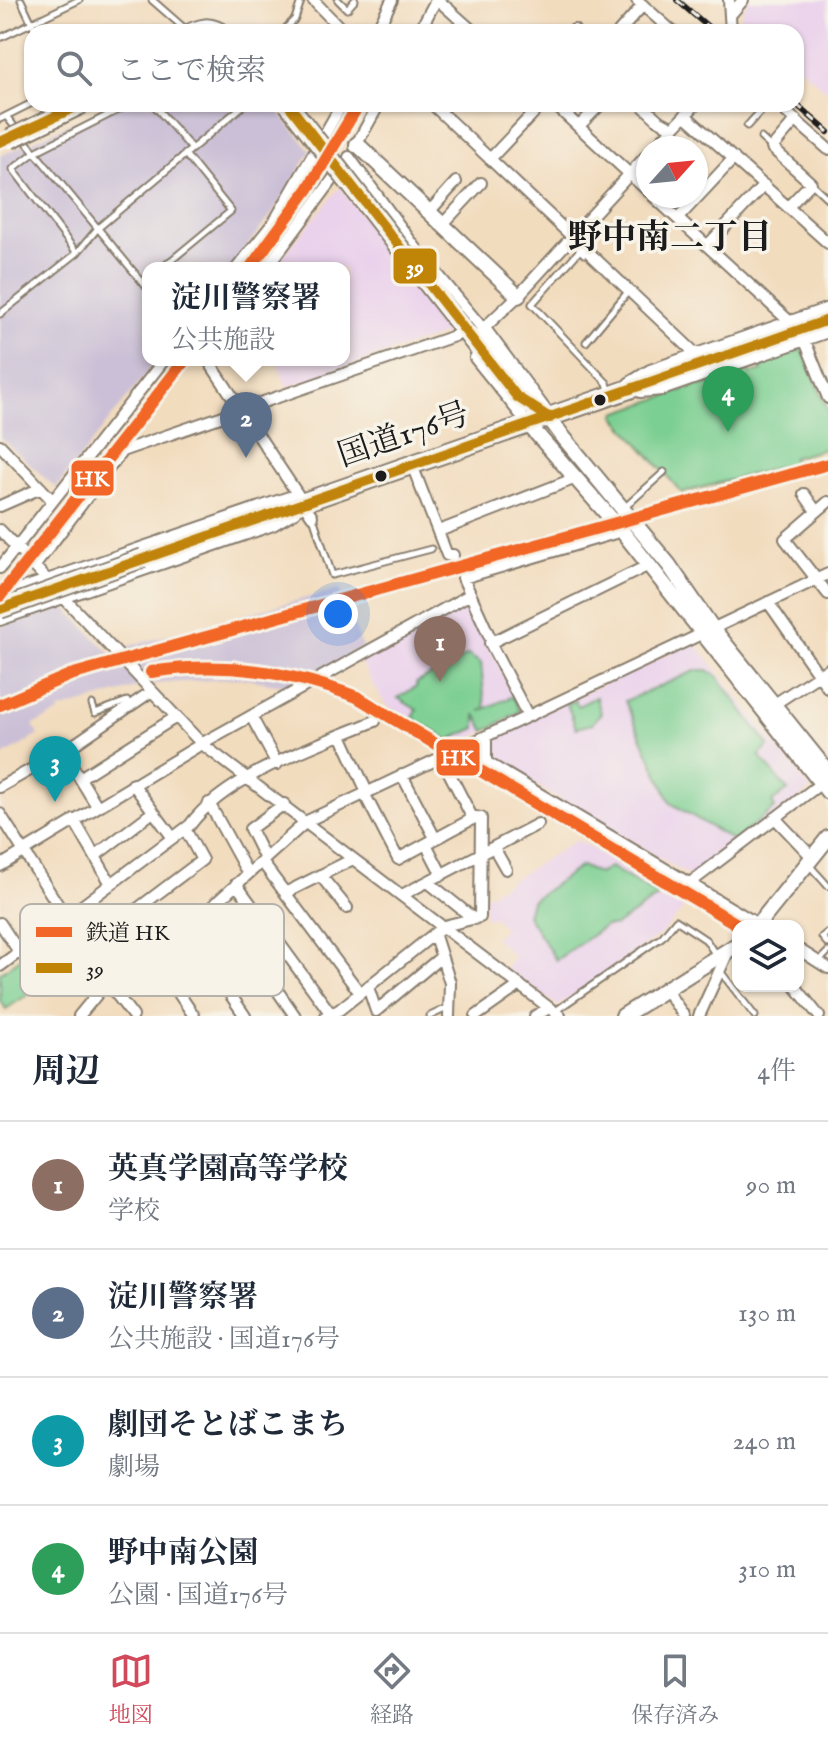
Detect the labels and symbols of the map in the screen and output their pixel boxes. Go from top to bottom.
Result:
north arrow [636,136,708,208]
district label: 野中南二丁目 [568,217,772,260]
line badge: 39 [392,247,438,285]
text: 39 [406,254,424,282]
pin: 4 [702,366,754,432]
pin: 2 [220,392,272,458]
unlabelled marker [592,392,608,408]
street label: 国道176号 [333,394,475,478]
line badge: HK [70,459,115,497]
text: HK [75,466,110,494]
unlabelled marker [373,468,389,484]
your location [318,594,358,634]
pin: 1 [414,616,466,682]
pin: 3 [29,736,81,802]
line badge: HK [435,738,481,777]
text: HK [441,745,476,773]
legend [20,904,284,996]
text: 鉄道 HK [86,920,171,948]
text: 39 [86,956,104,984]

